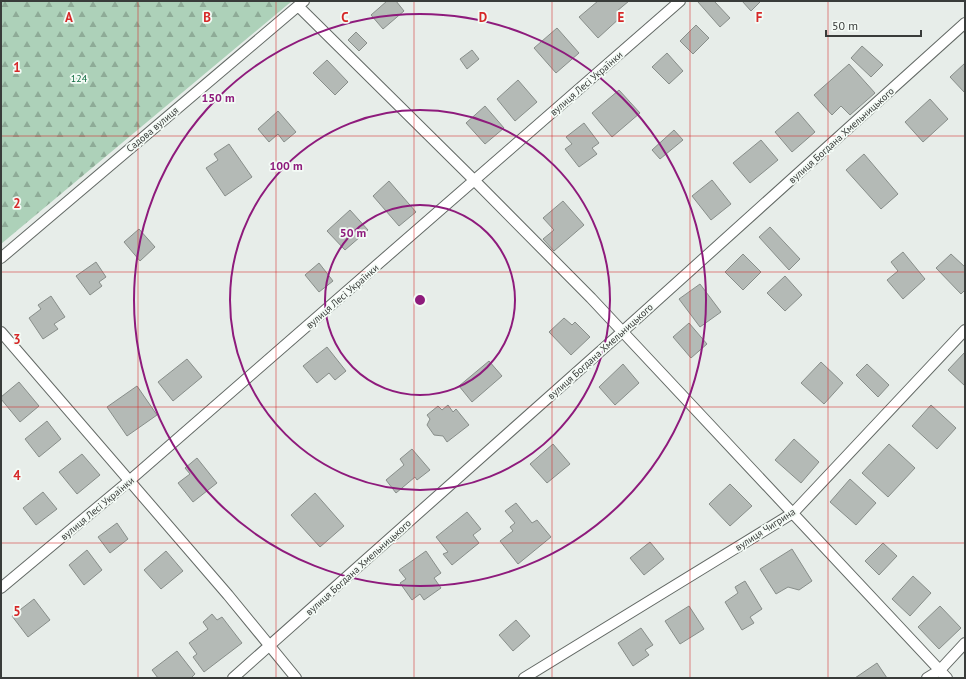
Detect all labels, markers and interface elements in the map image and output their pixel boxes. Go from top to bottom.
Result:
text: A [65,9,73,26]
text: B [203,9,211,26]
text: C [341,9,349,26]
text: D [479,9,487,26]
text: E [618,9,625,26]
text: F [756,9,763,26]
scale bar [826,12,921,38]
text: 50 m [832,18,858,33]
street label: вулиця Лесі Українки [547,48,625,119]
text: 1 [13,59,21,76]
park label: 124 [71,72,88,85]
street label: вулиця Богдана Хмельницького [786,85,897,186]
text: 150 m [201,90,235,105]
street label: Садова вулиця [124,104,181,155]
text: 100 m [269,158,303,173]
text: 2 [13,195,21,212]
text: 50 m [340,225,366,240]
street label: вулиця Лесі Українки [303,261,381,332]
centre of rings [413,293,427,307]
street label: вулиця Богдана Хмельницького [545,301,656,402]
text: 3 [13,331,21,348]
text: 4 [13,467,21,484]
street label: вулиця Лесі Українки [58,474,137,543]
street label: вулиця Чигрина [733,505,798,554]
street label: вулиця Богдана Хмельницького [303,517,414,618]
text: 5 [13,603,21,620]

